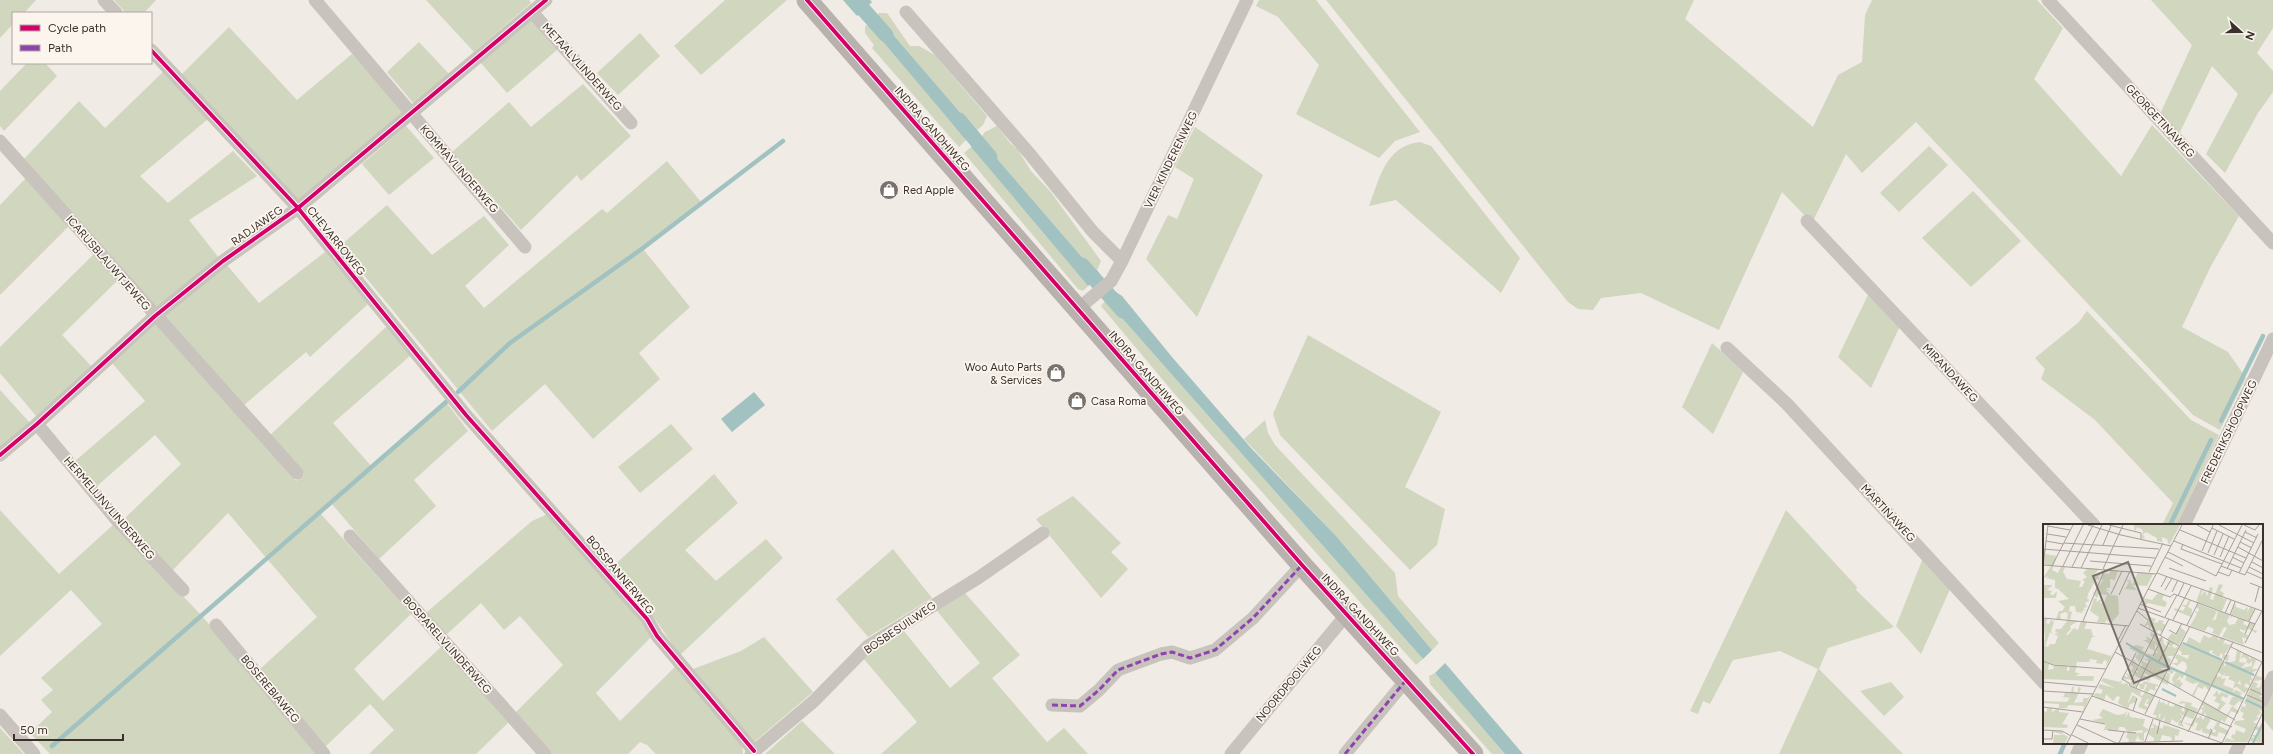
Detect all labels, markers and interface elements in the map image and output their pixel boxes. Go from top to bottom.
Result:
legend [12,12,152,64]
north arrow [2221,12,2261,52]
text: Cycle path [48,21,106,35]
street label: METAALVLINDERWEG [539,21,625,113]
text: N [2242,29,2257,42]
text: Path [48,41,72,55]
street label: GEORGETINAWEG [2123,82,2197,160]
street label: INDIRA GANDHIWEG [892,84,972,174]
street label: VIER KINDERENWEG [1142,109,1200,211]
street label: KOMMAVLINDERWEG [417,122,501,216]
shop icon: Red Apple [878,179,900,201]
place label: Red Apple [903,184,954,197]
street label: RADJAWEG [229,203,285,249]
street label: CHEVARROWEG [304,204,368,278]
street label: ICARUSBLAUWTJEWEG [63,213,153,313]
street label: INDIRA GANDHIWEG [1106,328,1186,418]
street label: MIRANDAWEG [1920,341,1980,405]
place label: Woo Auto Parts & Services [965,361,1042,387]
shop icon: Woo Auto Parts & Services [1045,362,1067,384]
street label: FREDERIKSHOOPWEG [2198,378,2260,486]
shop icon: Casa Roma [1066,390,1088,412]
place label: Casa Roma [1091,395,1146,408]
street label: HERMELIJNVLINDERWEG [61,454,157,562]
street label: MARTINAWEG [1858,482,1918,544]
inset map [2043,524,2263,744]
street label: BOSSPANNERWEG [583,533,657,617]
street label: INDIRA GANDHIWEG [1319,571,1401,659]
street label: BOSPARELVLINDERWEG [400,594,494,696]
street label: BOSBESUILWEG [862,599,938,657]
street label: NOORDPOOLWEG [1254,644,1324,724]
street label: BOSEREBIAWEG [238,653,302,725]
scale bar [14,716,123,742]
text: 50 m [20,723,48,737]

